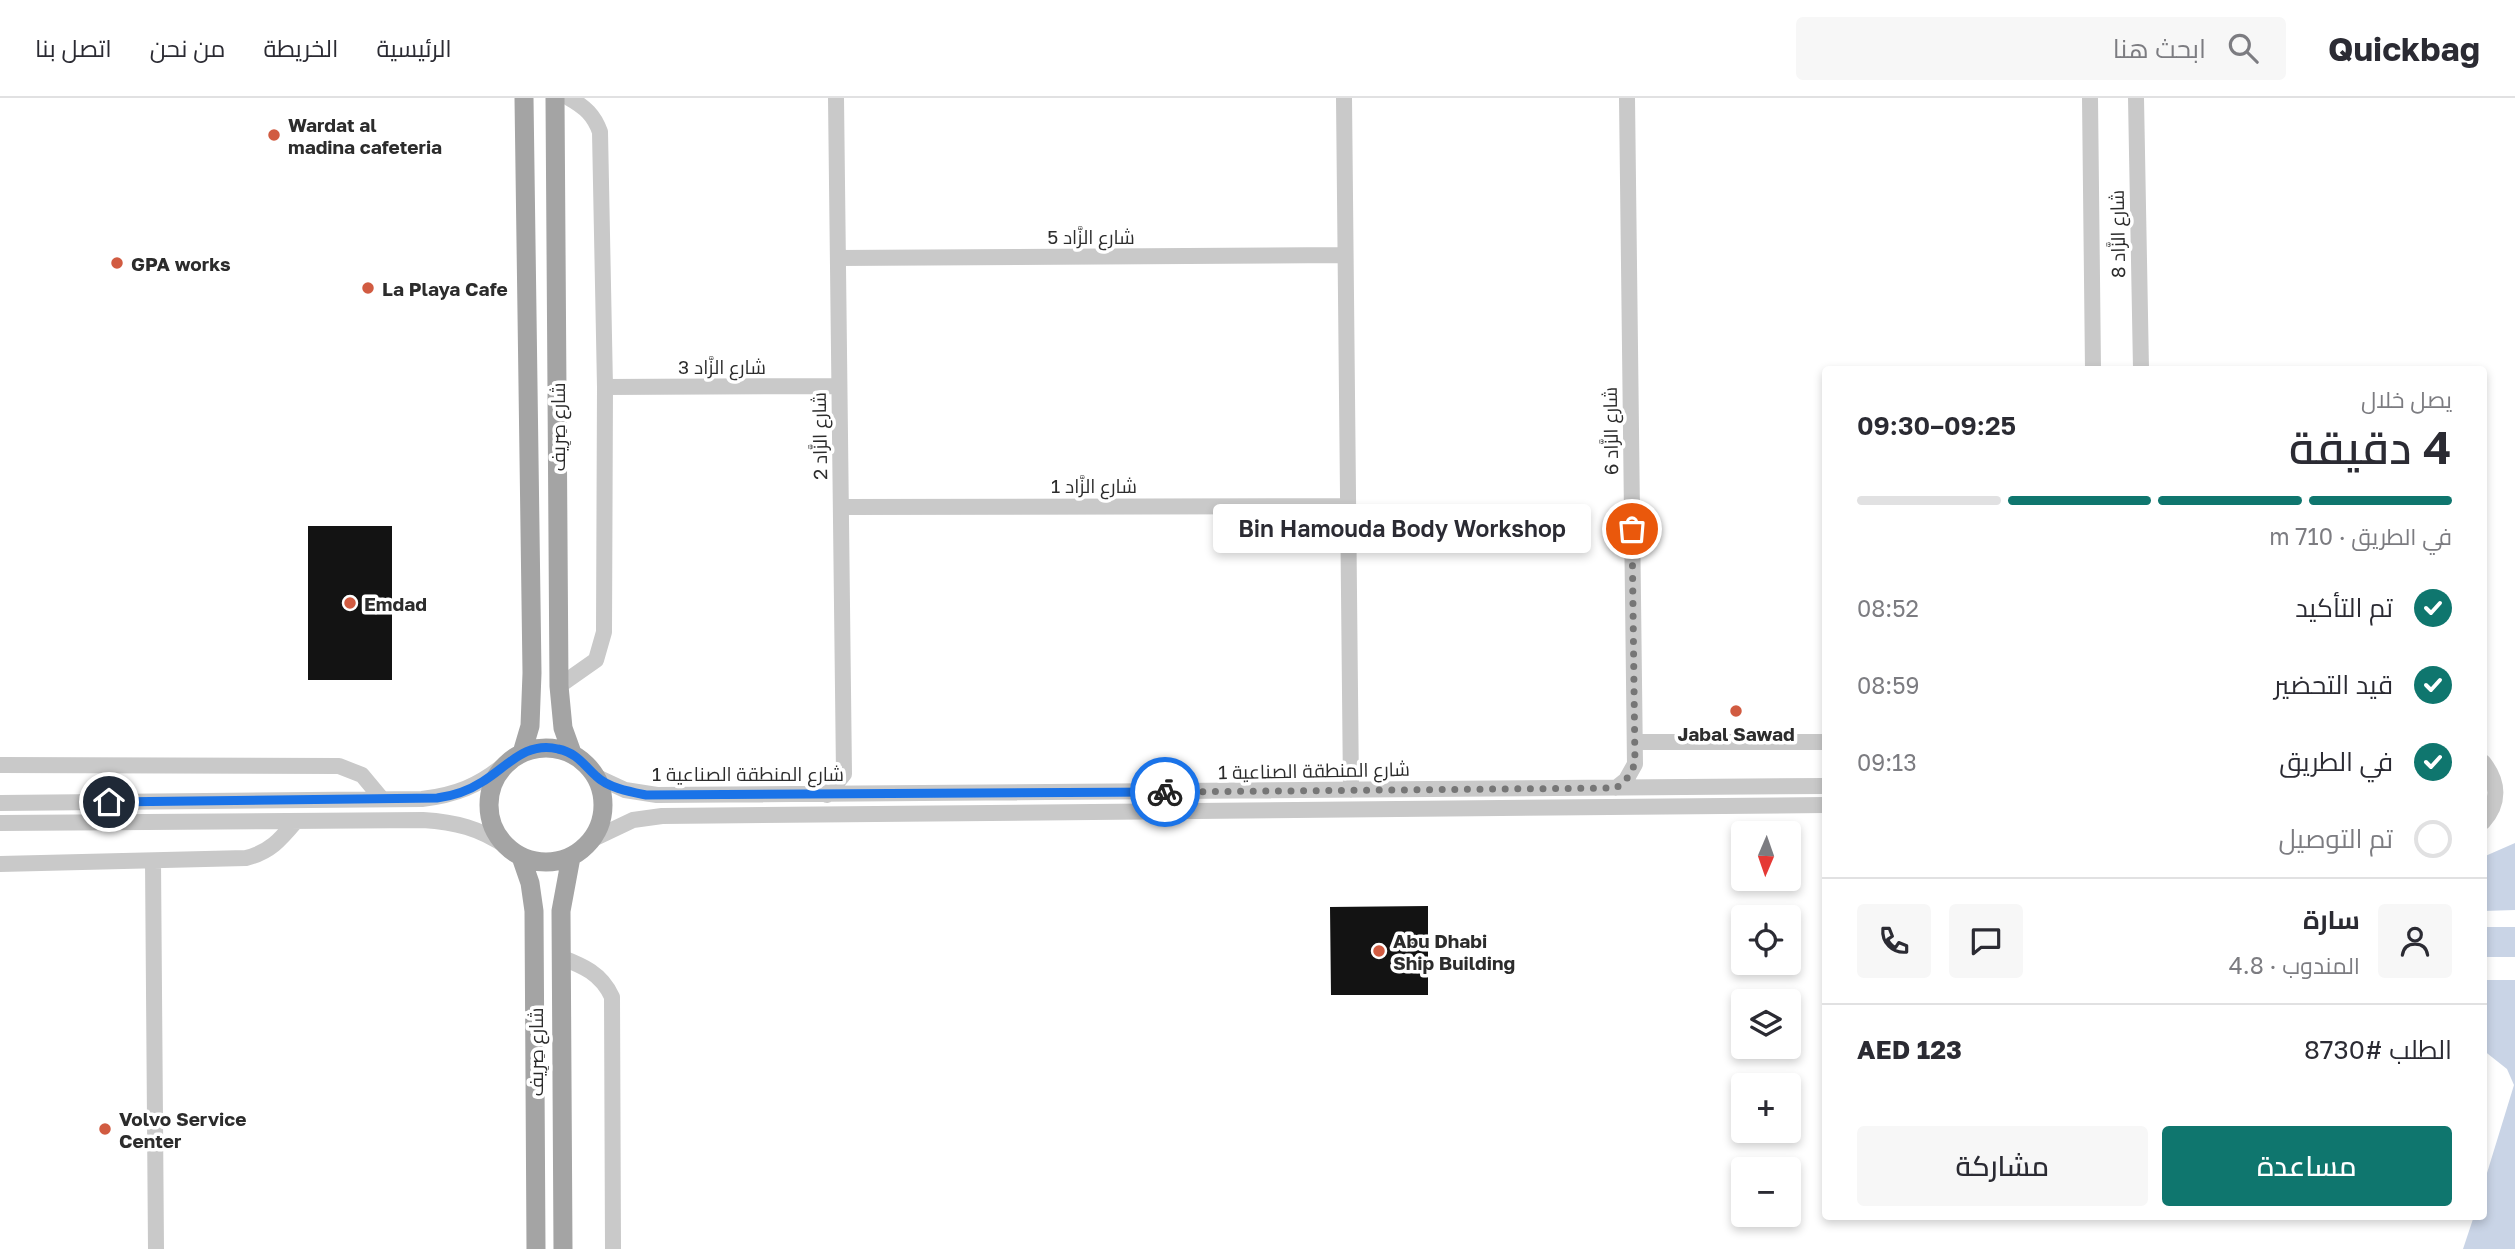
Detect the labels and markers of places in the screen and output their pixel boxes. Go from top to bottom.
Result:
place label: Wardat al madina cafeteria [288,113,442,158]
marker: Wardat al madina cafeteria [266,127,282,143]
place label: GPA works [131,252,231,275]
marker: GPA works [109,255,125,271]
place label: La Playa Cafe [382,277,508,300]
marker: La Playa Cafe [360,280,376,296]
pin [1602,499,1662,559]
callout: Bin Hamouda Body Workshop [1212,504,1590,554]
place label: Emdad [364,592,427,615]
marker: Emdad [342,595,358,611]
marker: Jabal Sawad [1728,703,1744,719]
place label: Jabal Sawad [1677,722,1795,745]
pin [79,772,139,832]
place label: Abu Dhabi Ship Building [1393,929,1515,974]
marker: Abu Dhabi Ship Building [1371,943,1387,959]
place label: Volvo Service Center [119,1107,246,1152]
marker: Volvo Service Center [97,1121,113,1137]

